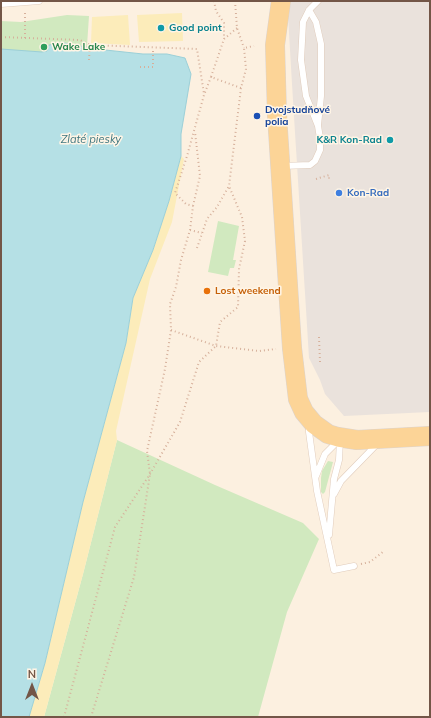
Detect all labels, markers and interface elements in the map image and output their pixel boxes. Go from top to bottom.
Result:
place label: Good point [169,22,222,34]
marker: Good point [156,23,166,33]
place label: Wake Lake [52,41,105,53]
marker: Wake Lake [39,42,49,52]
place label: Dvojstudňové polia [265,104,330,128]
marker: Dvojstudňové polia [252,111,262,121]
water label: Zlaté piesky [61,133,121,147]
place label: K&R Kon-Rad [316,134,382,146]
marker: K&R Kon-Rad [385,135,395,145]
place label: Kon-Rad [347,187,389,199]
marker: Kon-Rad [334,188,344,198]
place label: Lost weekend [215,285,281,297]
marker: Lost weekend [202,286,212,296]
north arrow [12,666,52,706]
text: N [28,667,36,681]

